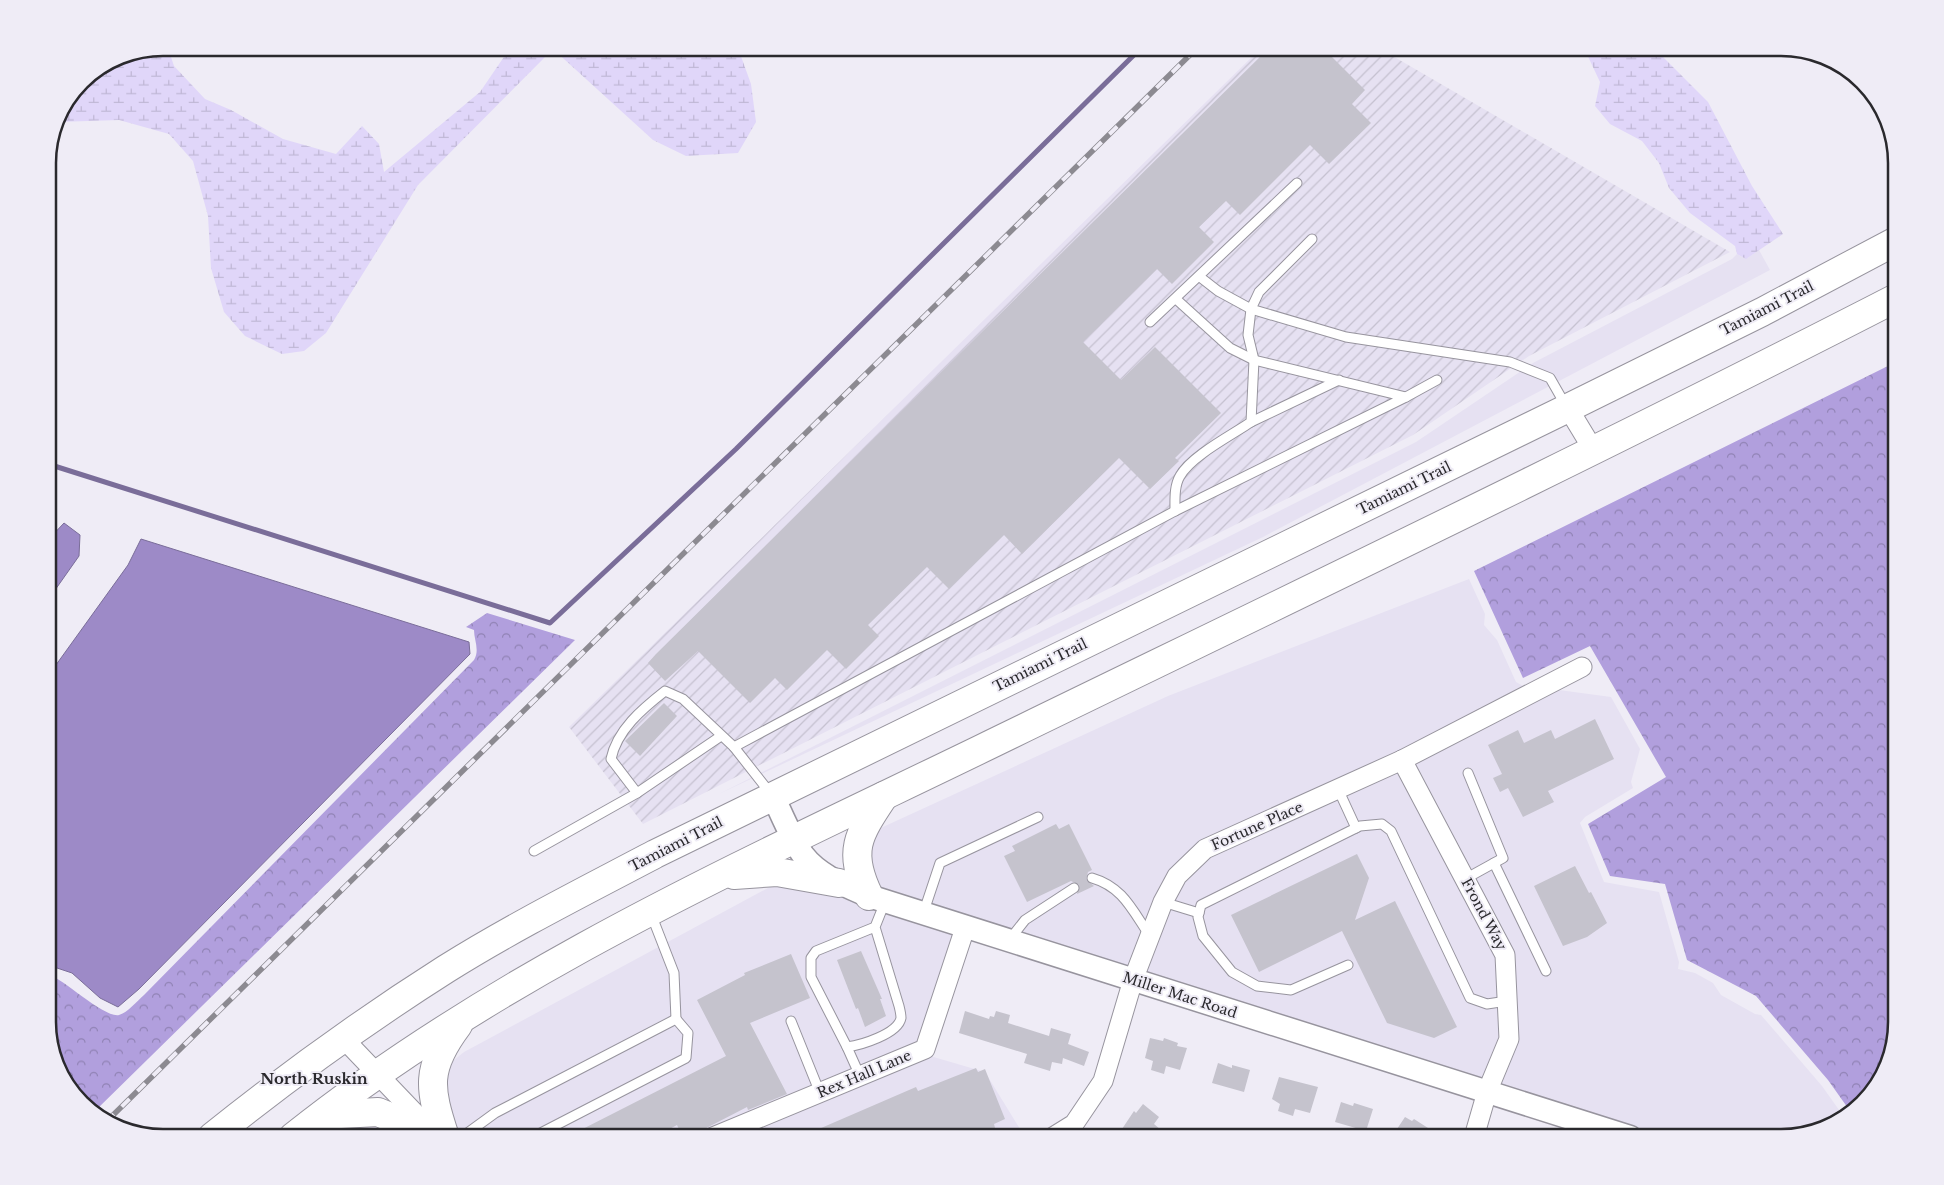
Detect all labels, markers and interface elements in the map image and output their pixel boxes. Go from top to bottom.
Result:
street label: Tamiami Trail [1717,277,1817,339]
street label: Tamiami Trail [1354,457,1454,519]
street label: Tamiami Trail [990,634,1090,696]
street label: Fortune Place [1208,798,1306,854]
street label: Tamiami Trail [626,813,726,875]
street label: Frond Way [1457,875,1511,953]
street label: Miller Mac Road [1120,968,1240,1022]
street label: Rex Hall Lane [814,1046,914,1102]
district label: North Ruskin [260,1069,368,1088]

